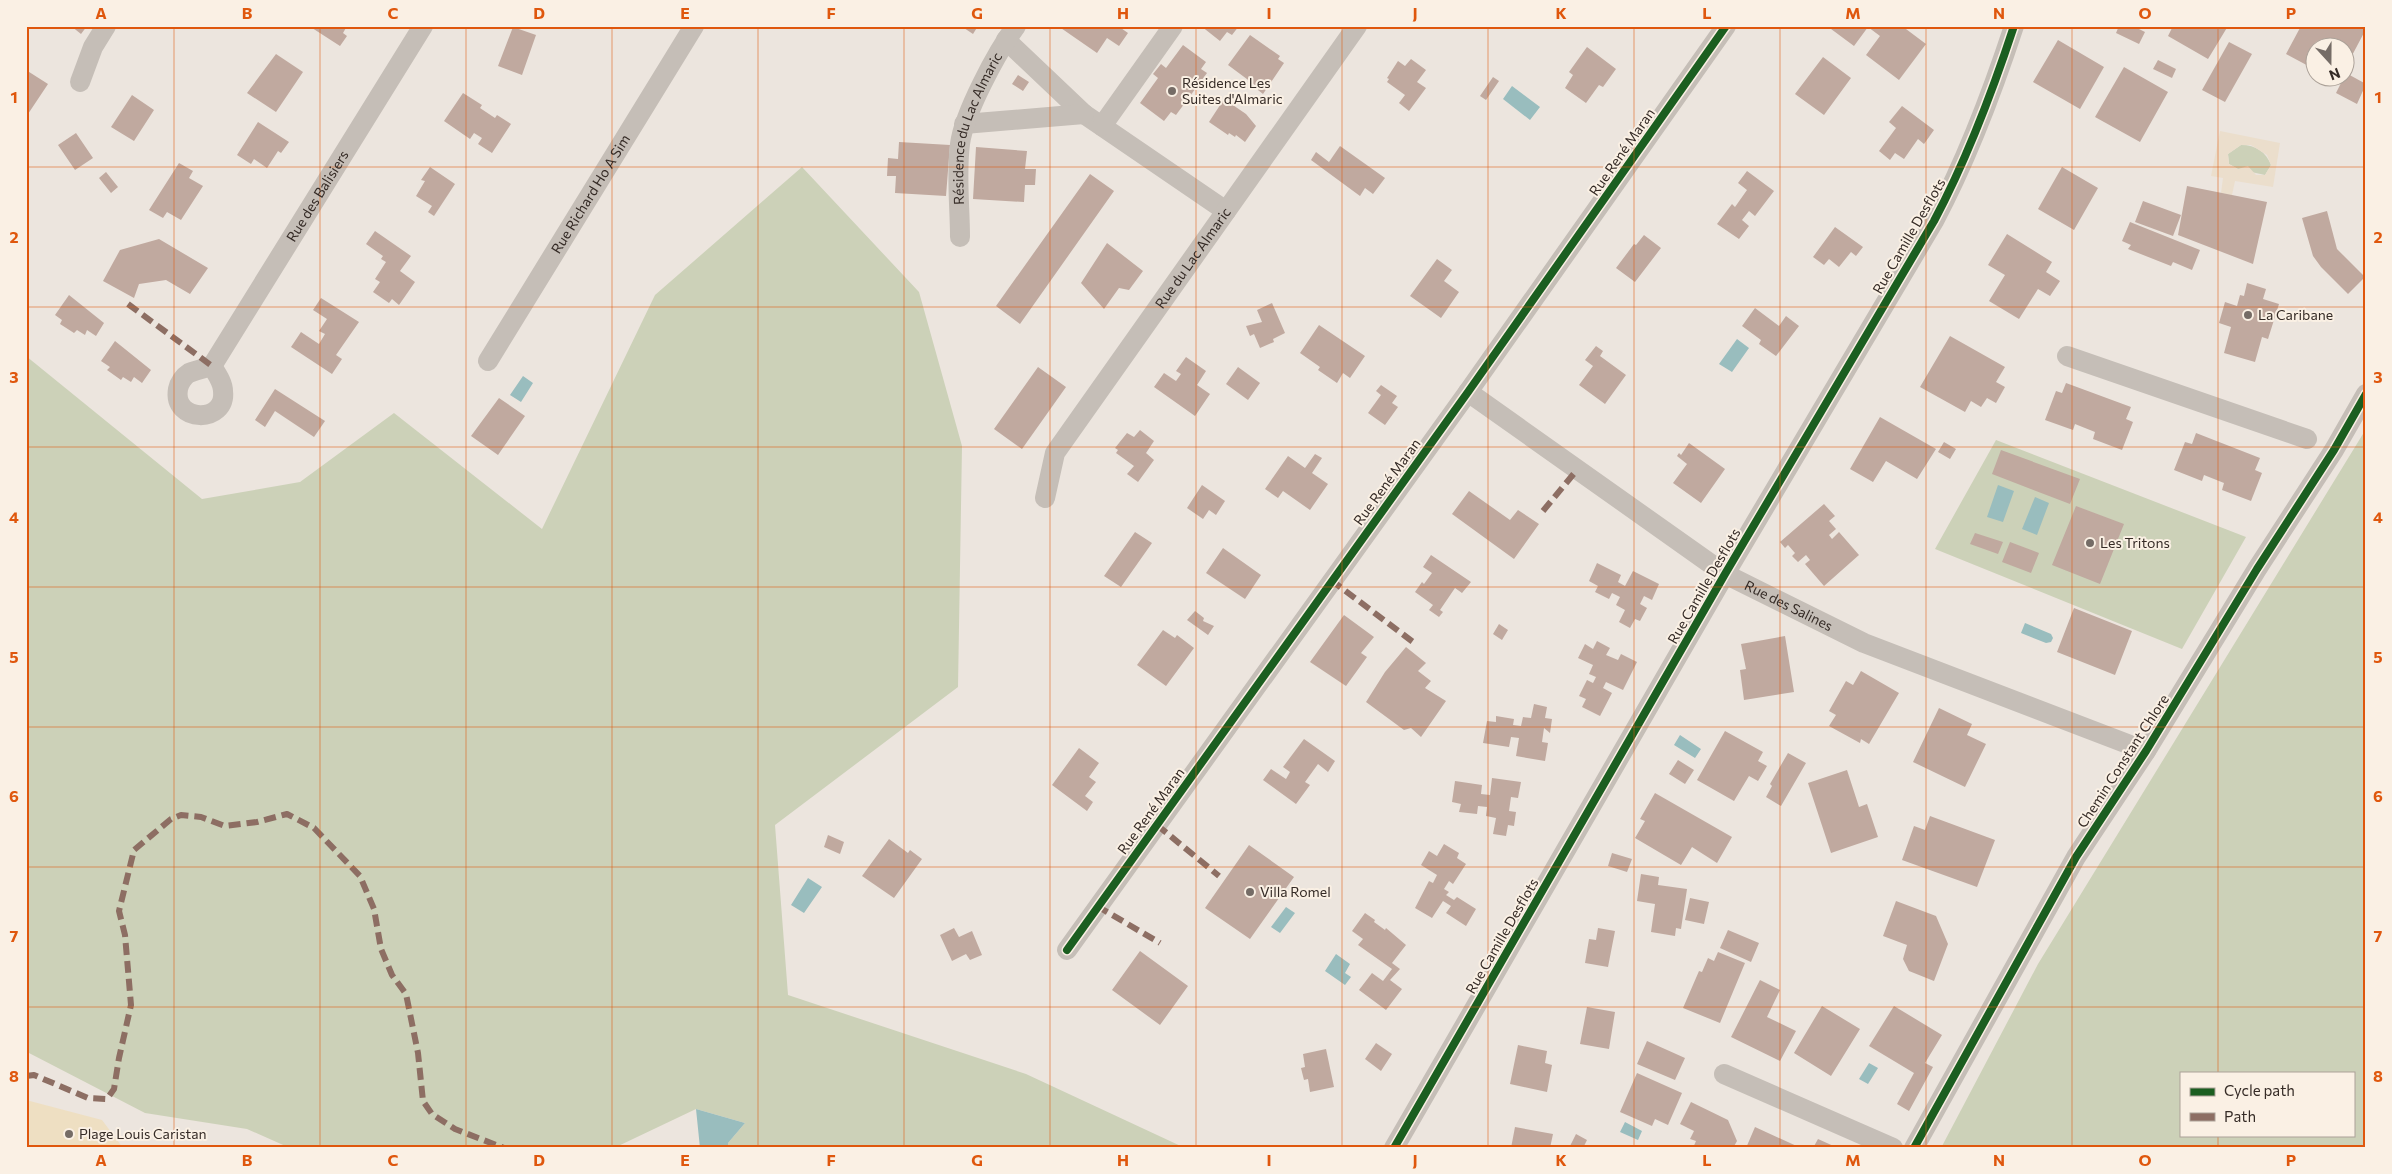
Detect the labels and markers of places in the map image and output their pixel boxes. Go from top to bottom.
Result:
place label: Résidence Les Suites d'Almaric [1182,74,1283,107]
marker: Résidence Les Suites d'Almaric [1166,85,1178,97]
place label: La Caribane [2258,306,2333,323]
marker: La Caribane [2242,309,2254,321]
place label: Les Tritons [2100,534,2170,551]
marker: Les Tritons [2084,537,2096,549]
place label: Villa Romel [1260,883,1331,900]
marker: Villa Romel [1244,886,1256,898]
place label: Plage Louis Caristan [79,1125,207,1142]
marker: Plage Louis Caristan [63,1128,75,1140]

